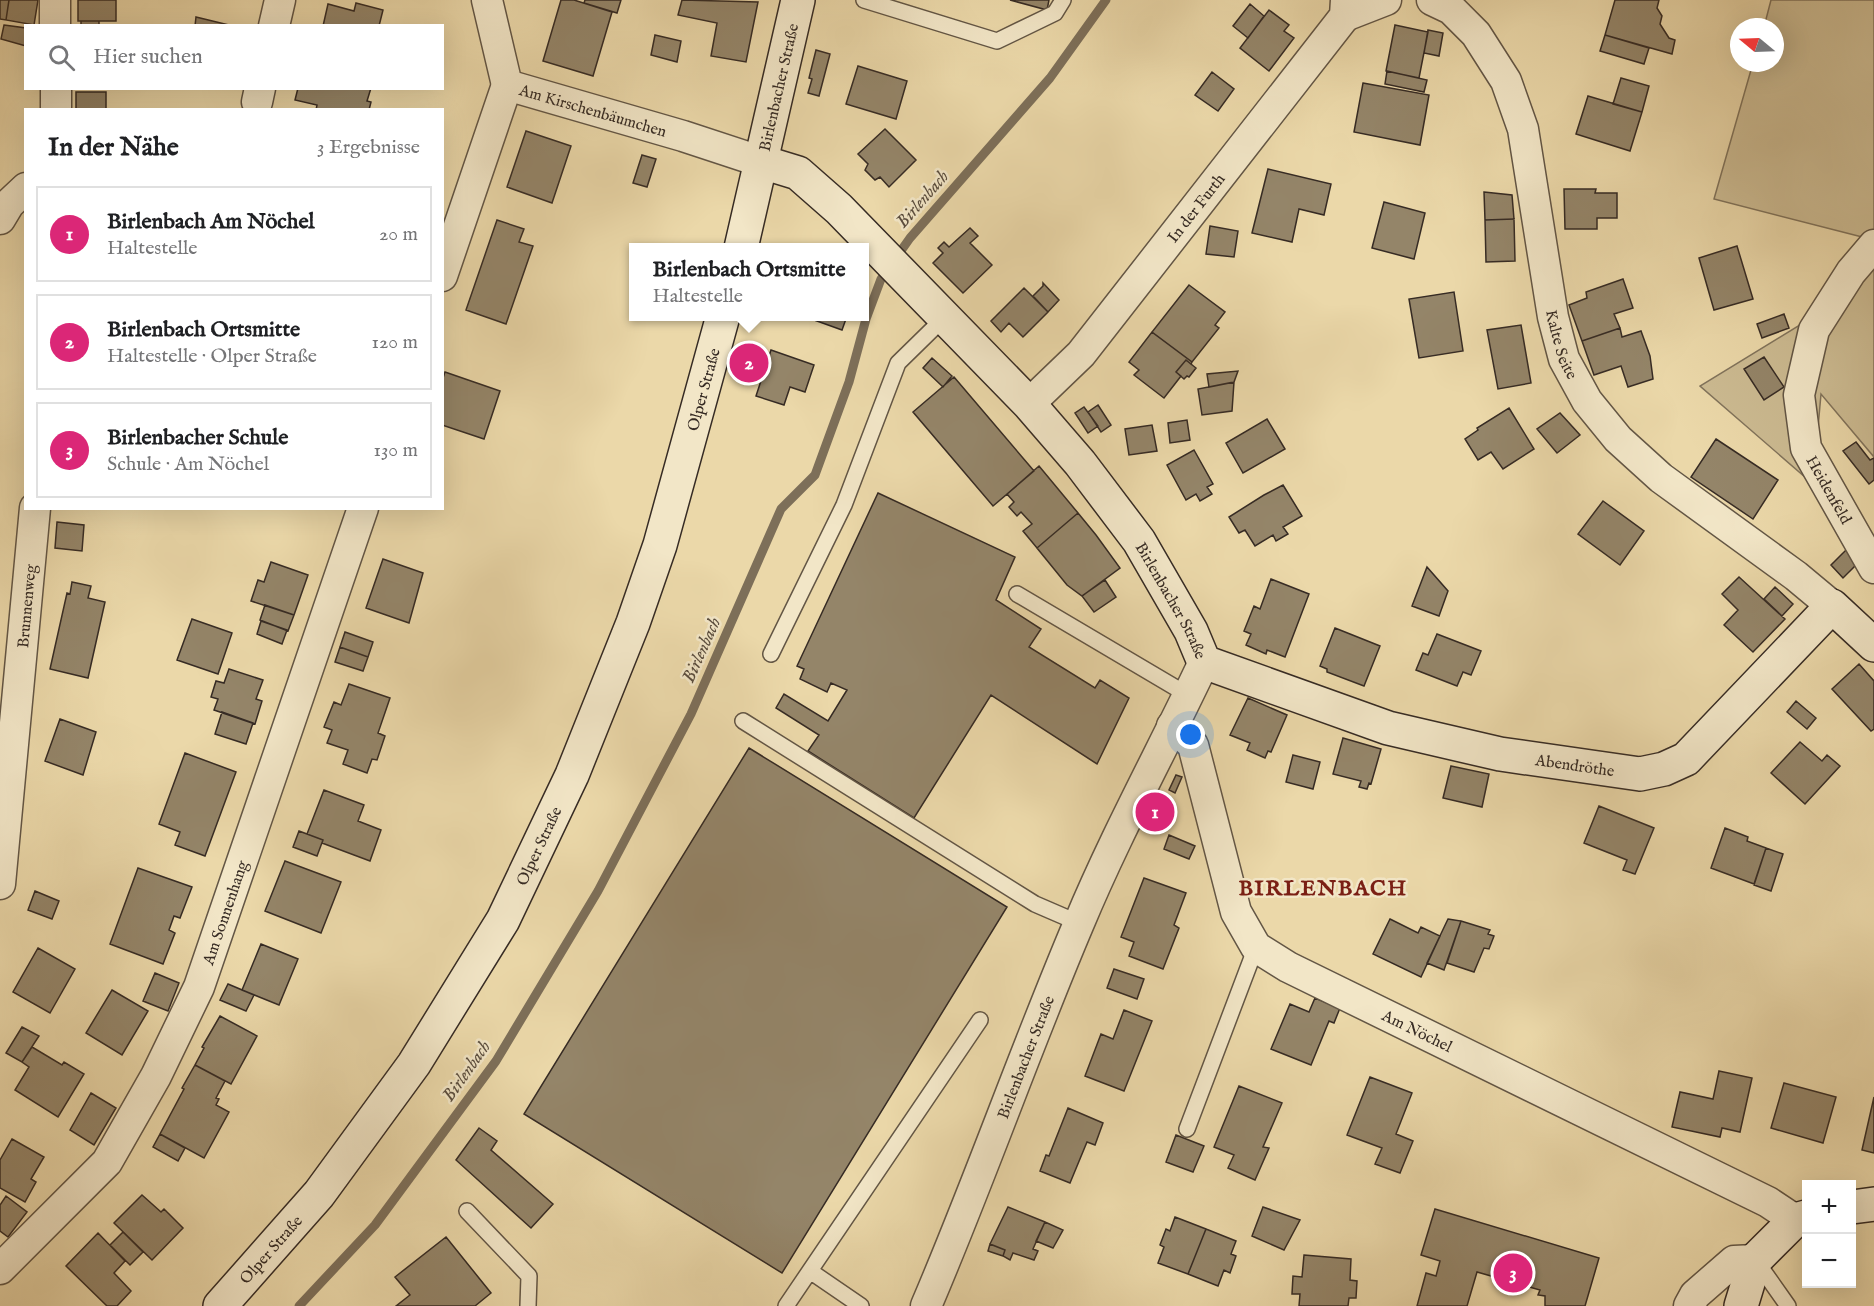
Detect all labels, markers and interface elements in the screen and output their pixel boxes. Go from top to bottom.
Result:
north arrow [1730,18,1784,72]
street label: Birlenbacher Straße [756,22,804,153]
search box [24,24,444,90]
icon: search [45,41,78,74]
text: Hier suchen [93,43,203,71]
street label: Am Kirschenbäumchen [516,81,669,143]
text: In der Nähe [48,131,179,164]
text: 3 Ergebnisse [317,135,420,160]
water label: Birlenbach [892,166,955,234]
street label: In der Furth [1164,170,1231,247]
text: Birlenbach Am Nöchel [107,208,315,236]
text: 1 [66,222,73,247]
text: 20 m [379,222,418,247]
text: Haltestelle [107,236,197,261]
popup [629,243,869,321]
text: Birlenbach Ortsmitte [652,256,846,284]
text: Haltestelle [652,284,743,309]
street label: Kalte Seite [1540,308,1581,383]
text: Birlenbach Ortsmitte [107,316,300,344]
text: 2 [65,330,74,355]
text: 120 m [372,330,418,355]
pin: 2 [730,340,768,386]
text: Haltestelle · Olper Straße [107,344,317,369]
street label: Olper Straße [684,346,726,434]
text: Birlenbacher Schule [107,424,288,452]
text: 3 [66,438,73,463]
text: 130 m [373,438,418,463]
text: Schule · Am Nöchel [107,452,269,477]
street label: Heidenfeld [1800,453,1855,529]
street label: Birlenbacher Straße [1130,539,1210,662]
street label: Brunnenweg [14,563,42,649]
water label: Birlenbach [678,614,727,687]
your location [1176,720,1205,749]
street label: Abendröthe [1533,751,1616,782]
pin: 1 [1136,790,1174,834]
street label: Olper Straße [513,804,567,889]
street label: Am Sonnenhang [199,858,254,969]
district label: BIRLENBACH [1238,875,1408,903]
street label: Birlenbacher Straße [994,993,1060,1122]
street label: Am Nöchel [1377,1006,1456,1058]
water label: Birlenbach [438,1037,497,1107]
map controls [1802,1180,1856,1288]
button: + [1802,1180,1856,1234]
street label: Olper Straße [236,1212,308,1289]
button: − [1802,1234,1856,1288]
pin: 3 [1494,1250,1532,1296]

